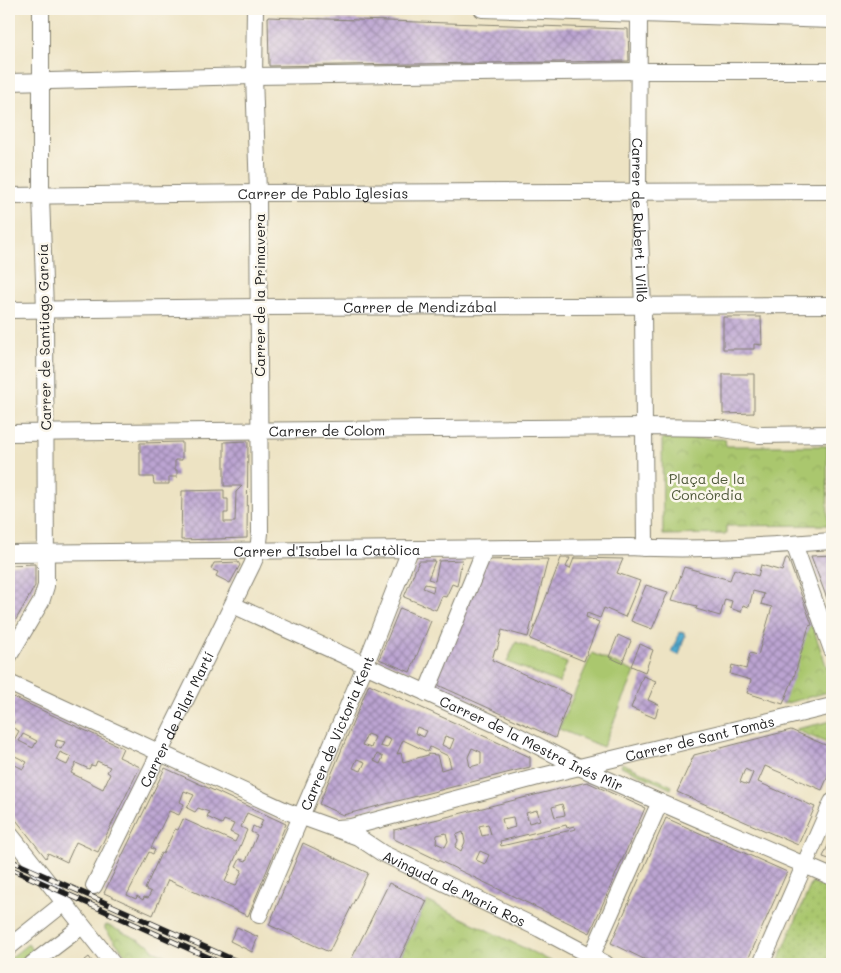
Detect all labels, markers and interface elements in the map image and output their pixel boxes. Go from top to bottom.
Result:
street label: Carrer de Rubert i Villó [628,138,652,303]
street label: Carrer de Pablo Iglesias [238,183,408,203]
street label: Carrer de la Primavera [250,213,269,377]
street label: Carrer de Santiago García [33,243,55,431]
street label: Carrer de Mendizábal [343,297,497,316]
street label: Carrer de Colom [269,420,385,440]
park label: Plaça de la Concòrdia [669,469,745,504]
street label: Carrer d'Isabel la Catòlica [233,540,421,560]
street label: Carrer de Pilar Martí [135,648,218,790]
street label: Carrer de Victoria Kent [295,653,378,813]
street label: Carrer de la Mestra Inés Mir [437,691,626,795]
street label: Carrer de Sant Tomàs [623,711,776,765]
street label: Avinguda de Maria Ros [380,845,529,930]

